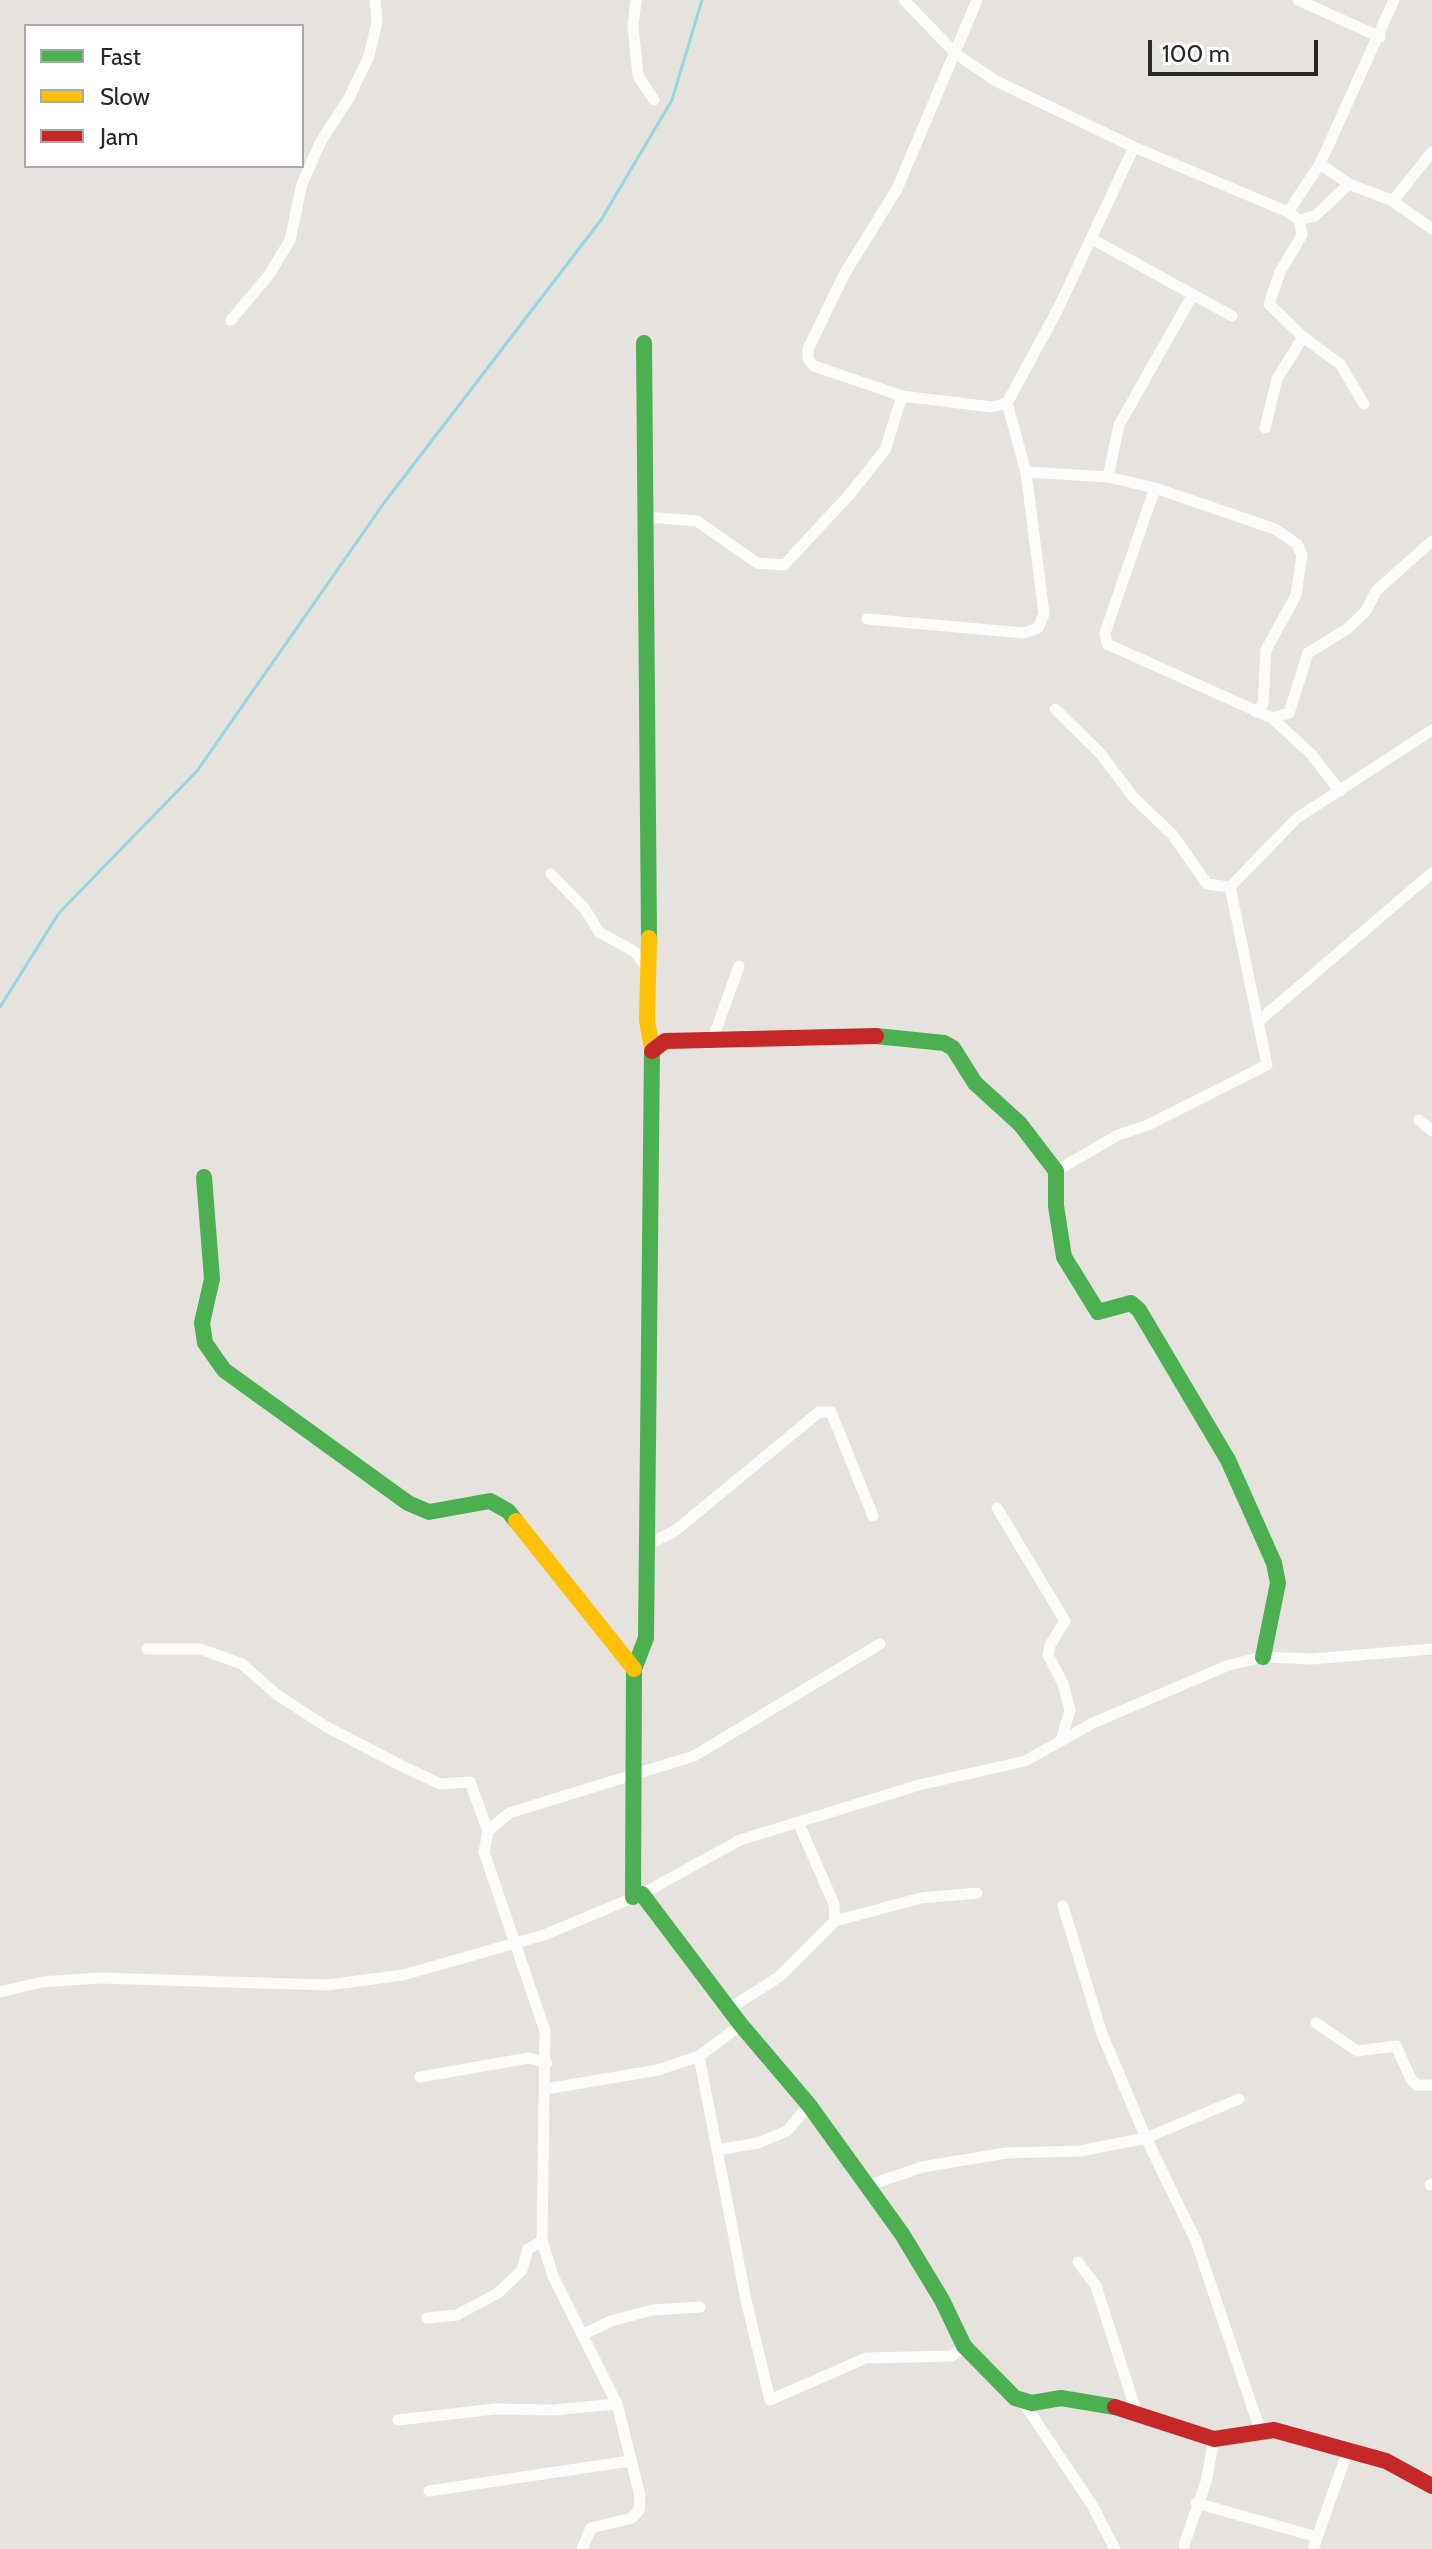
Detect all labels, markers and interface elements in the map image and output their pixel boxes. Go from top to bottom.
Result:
legend [24,24,304,168]
scale bar [1152,24,1322,74]
text: 100 m [1162,39,1230,68]
text: Fast [100,42,141,71]
text: Slow [100,82,150,111]
text: Jam [100,122,138,151]

